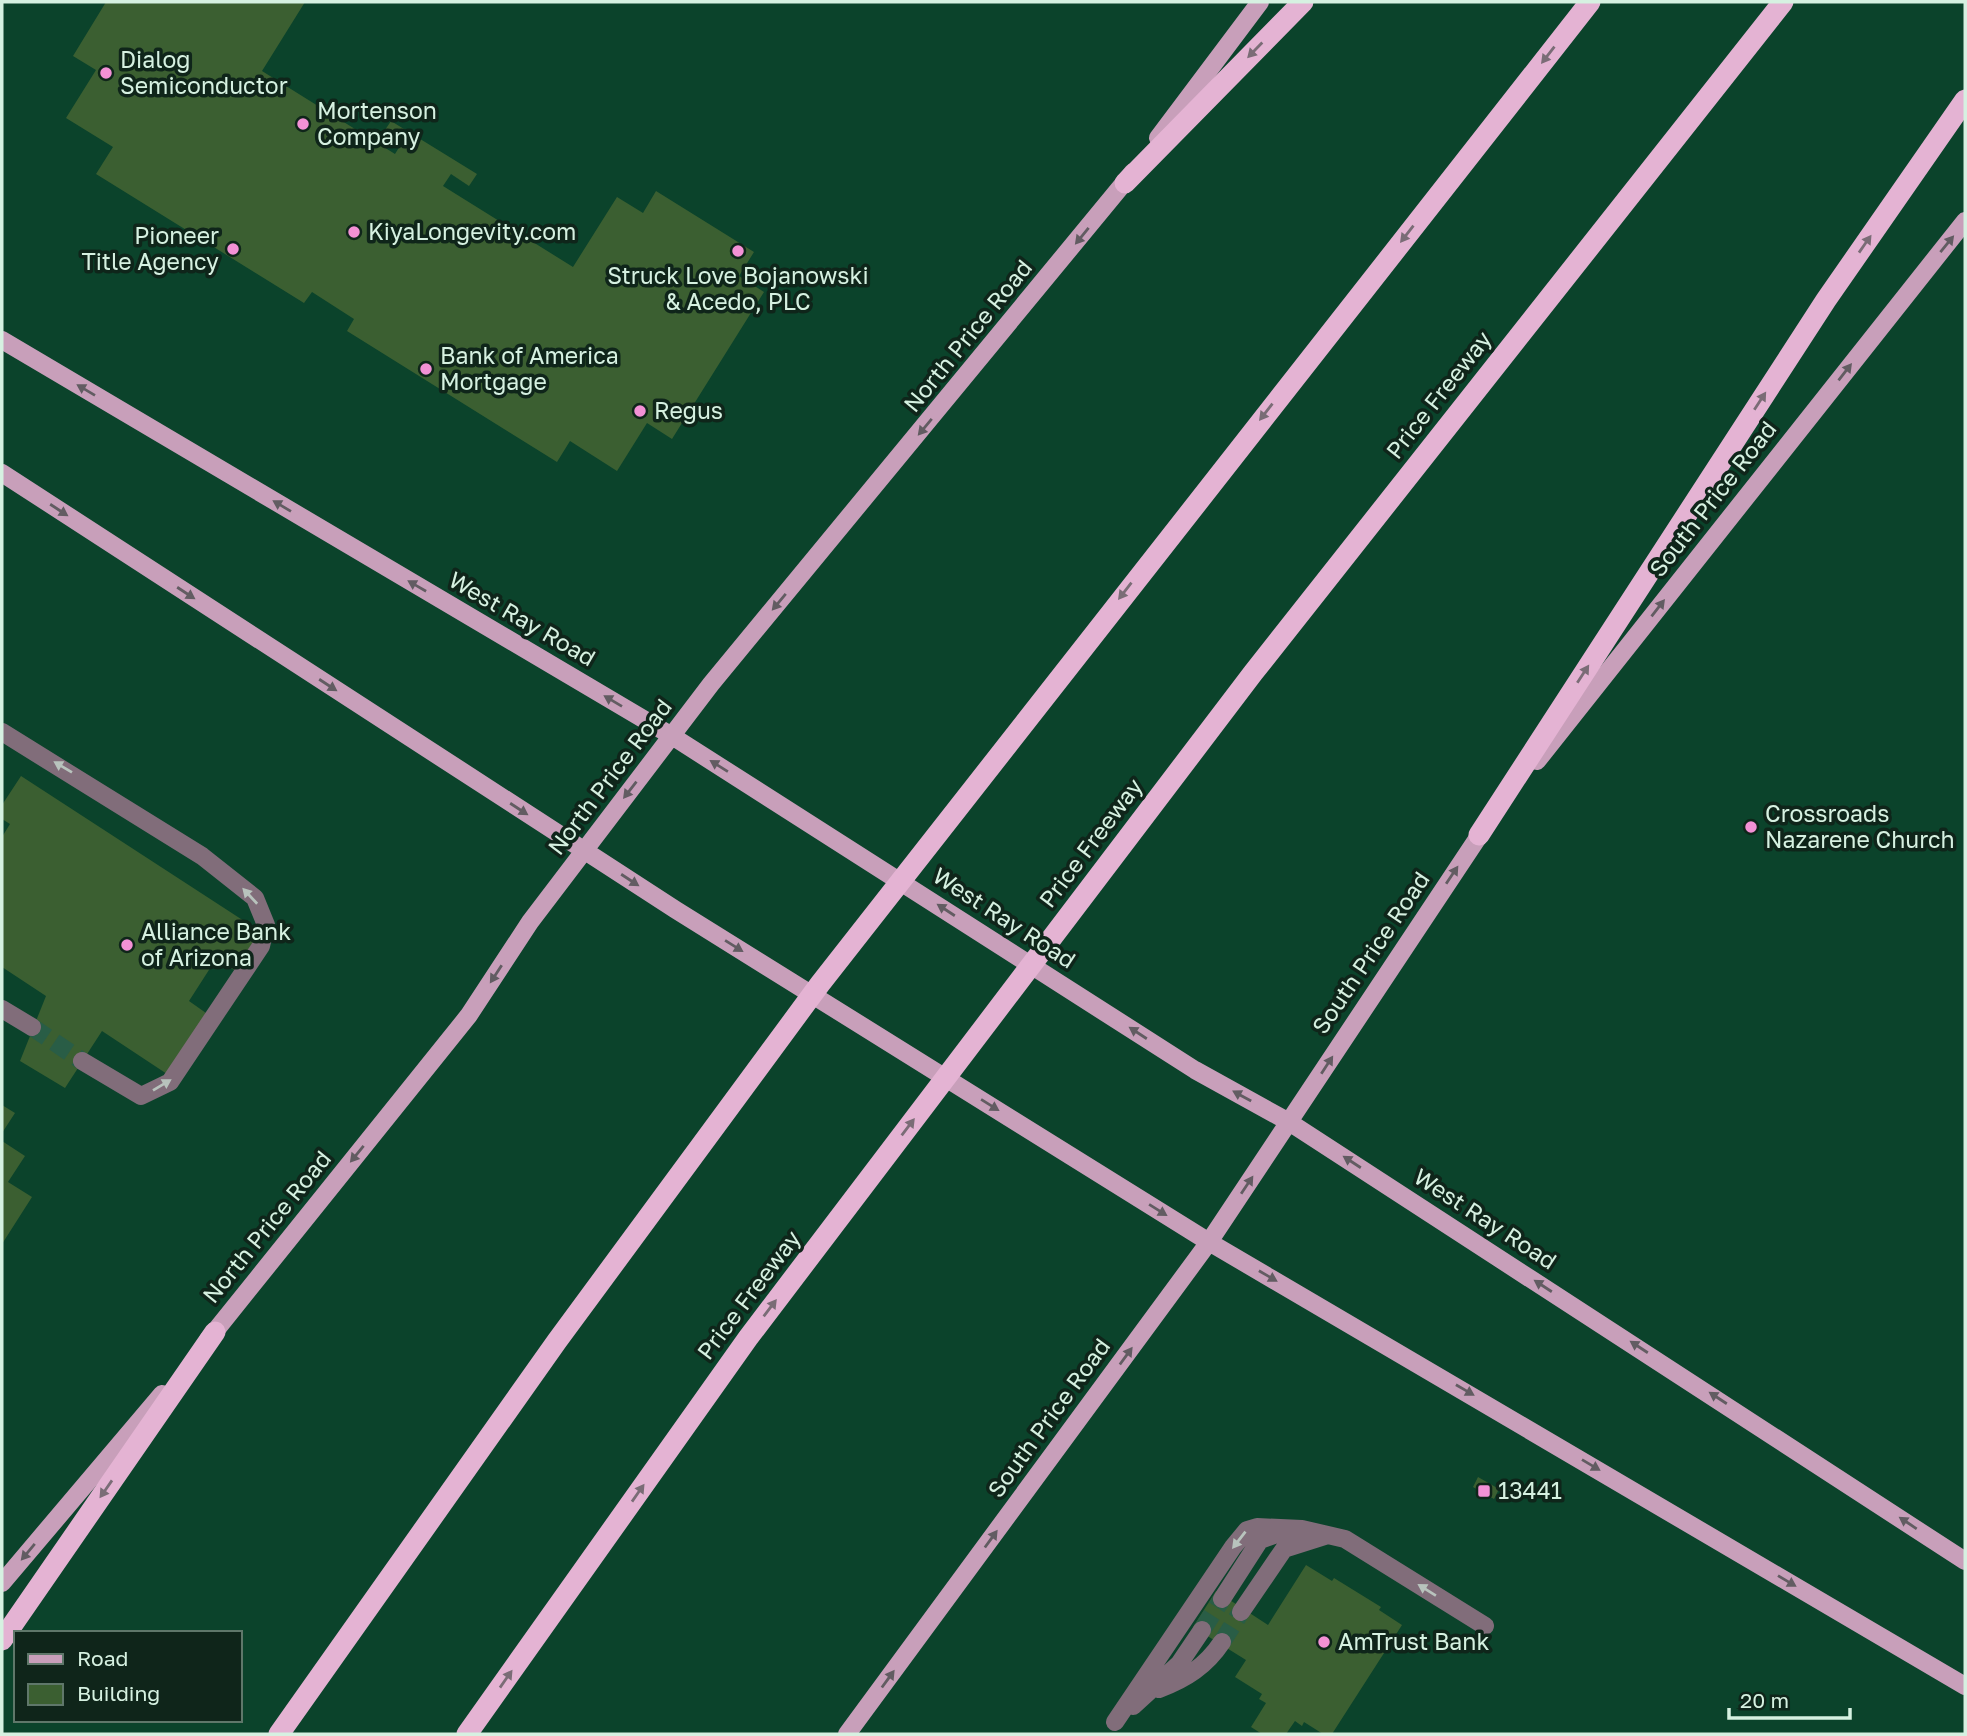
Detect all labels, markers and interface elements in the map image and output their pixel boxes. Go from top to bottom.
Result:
one-way arrow [1247,42,1264,59]
place label: Dialog Semiconductor [120,45,288,99]
one-way arrow [1541,47,1556,64]
marker: Dialog Semiconductor [98,65,114,81]
place label: Mortenson Company [317,96,437,150]
marker: Mortenson Company [295,116,311,132]
place label: KiyaLongevity.com [368,217,576,245]
place label: Pioneer Title Agency [81,221,219,275]
marker: KiyaLongevity.com [346,224,362,240]
one-way arrow [1400,224,1415,242]
one-way arrow [1075,227,1090,244]
one-way arrow [1858,235,1872,253]
one-way arrow [1939,236,1954,254]
marker: Pioneer Title Agency [225,241,241,257]
marker: Struck Love Bojanowski & Acedo, PLC [730,243,746,259]
street label: North Price Road [897,254,1037,417]
place label: Struck Love Bojanowski & Acedo, PLC [607,261,869,315]
street label: Price Freeway [1380,325,1497,464]
place label: Bank of America Mortgage [440,341,619,395]
marker: Bank of America Mortgage [418,361,434,377]
one-way arrow [1837,363,1852,381]
one-way arrow [77,384,96,396]
one-way arrow [1753,392,1766,411]
place label: Regus [654,396,723,424]
marker: Regus [632,403,648,419]
one-way arrow [1259,403,1274,421]
street label: South Price Road [1643,415,1782,582]
one-way arrow [918,419,933,436]
one-way arrow [272,500,291,513]
one-way arrow [49,503,69,516]
street label: West Ray Road [444,565,601,671]
one-way arrow [407,580,427,592]
one-way arrow [1119,582,1133,600]
one-way arrow [176,586,196,599]
one-way arrow [771,593,787,611]
one-way arrow [1650,599,1665,617]
one-way arrow [1576,665,1589,684]
one-way arrow [319,678,337,692]
street label: North Price Road [541,693,677,860]
one-way arrow [604,695,623,707]
one-way arrow [709,759,728,772]
one-way arrow [54,761,73,774]
street label: Price Freeway [1033,772,1148,912]
one-way arrow [623,781,638,799]
place label: Crossroads Nazarene Church [1765,799,1955,853]
one-way arrow [509,802,529,815]
marker: Crossroads Nazarene Church [1743,819,1759,835]
street label: West Ray Road [928,861,1081,974]
street label: South Price Road [1306,866,1435,1039]
one-way arrow [1445,866,1459,884]
one-way arrow [620,874,640,887]
one-way arrow [242,887,258,905]
one-way arrow [936,904,956,917]
place label: Alliance Bank of Arizona [141,917,291,971]
marker: Alliance Bank of Arizona [119,937,135,953]
one-way arrow [725,939,744,952]
one-way arrow [489,964,502,983]
one-way arrow [1128,1026,1147,1039]
one-way arrow [1320,1055,1333,1075]
one-way arrow [152,1079,171,1091]
one-way arrow [1232,1090,1252,1102]
one-way arrow [980,1098,999,1111]
one-way arrow [901,1118,915,1136]
one-way arrow [350,1144,365,1162]
street label: North Price Road [196,1145,336,1308]
one-way arrow [1342,1156,1362,1169]
street label: West Ray Road [1409,1162,1562,1275]
one-way arrow [1240,1176,1254,1194]
one-way arrow [1149,1203,1168,1216]
street label: Price Freeway [691,1224,806,1364]
one-way arrow [1259,1270,1278,1282]
one-way arrow [1533,1279,1553,1292]
one-way arrow [763,1299,777,1317]
street label: South Price Road [981,1332,1115,1502]
one-way arrow [1629,1340,1648,1353]
one-way arrow [1118,1347,1132,1365]
one-way arrow [1455,1384,1475,1396]
one-way arrow [1709,1392,1728,1405]
one-way arrow [1582,1458,1601,1471]
place label: 13441 [1498,1476,1562,1504]
one-way arrow [99,1480,113,1498]
marker: 13441 [1476,1483,1492,1499]
one-way arrow [631,1484,645,1502]
one-way arrow [1899,1517,1918,1530]
one-way arrow [984,1530,998,1548]
one-way arrow [1232,1530,1247,1548]
one-way arrow [21,1544,36,1561]
one-way arrow [1778,1574,1797,1587]
one-way arrow [1417,1584,1436,1597]
place label: AmTrust Bank [1338,1627,1489,1655]
legend [14,1631,242,1722]
marker: AmTrust Bank [1316,1634,1332,1650]
text: Road [77,1645,128,1671]
one-way arrow [499,1670,513,1688]
one-way arrow [880,1671,895,1689]
scale bar [1729,1676,1850,1720]
text: Building [77,1680,160,1706]
text: 20 m [1740,1687,1789,1713]

